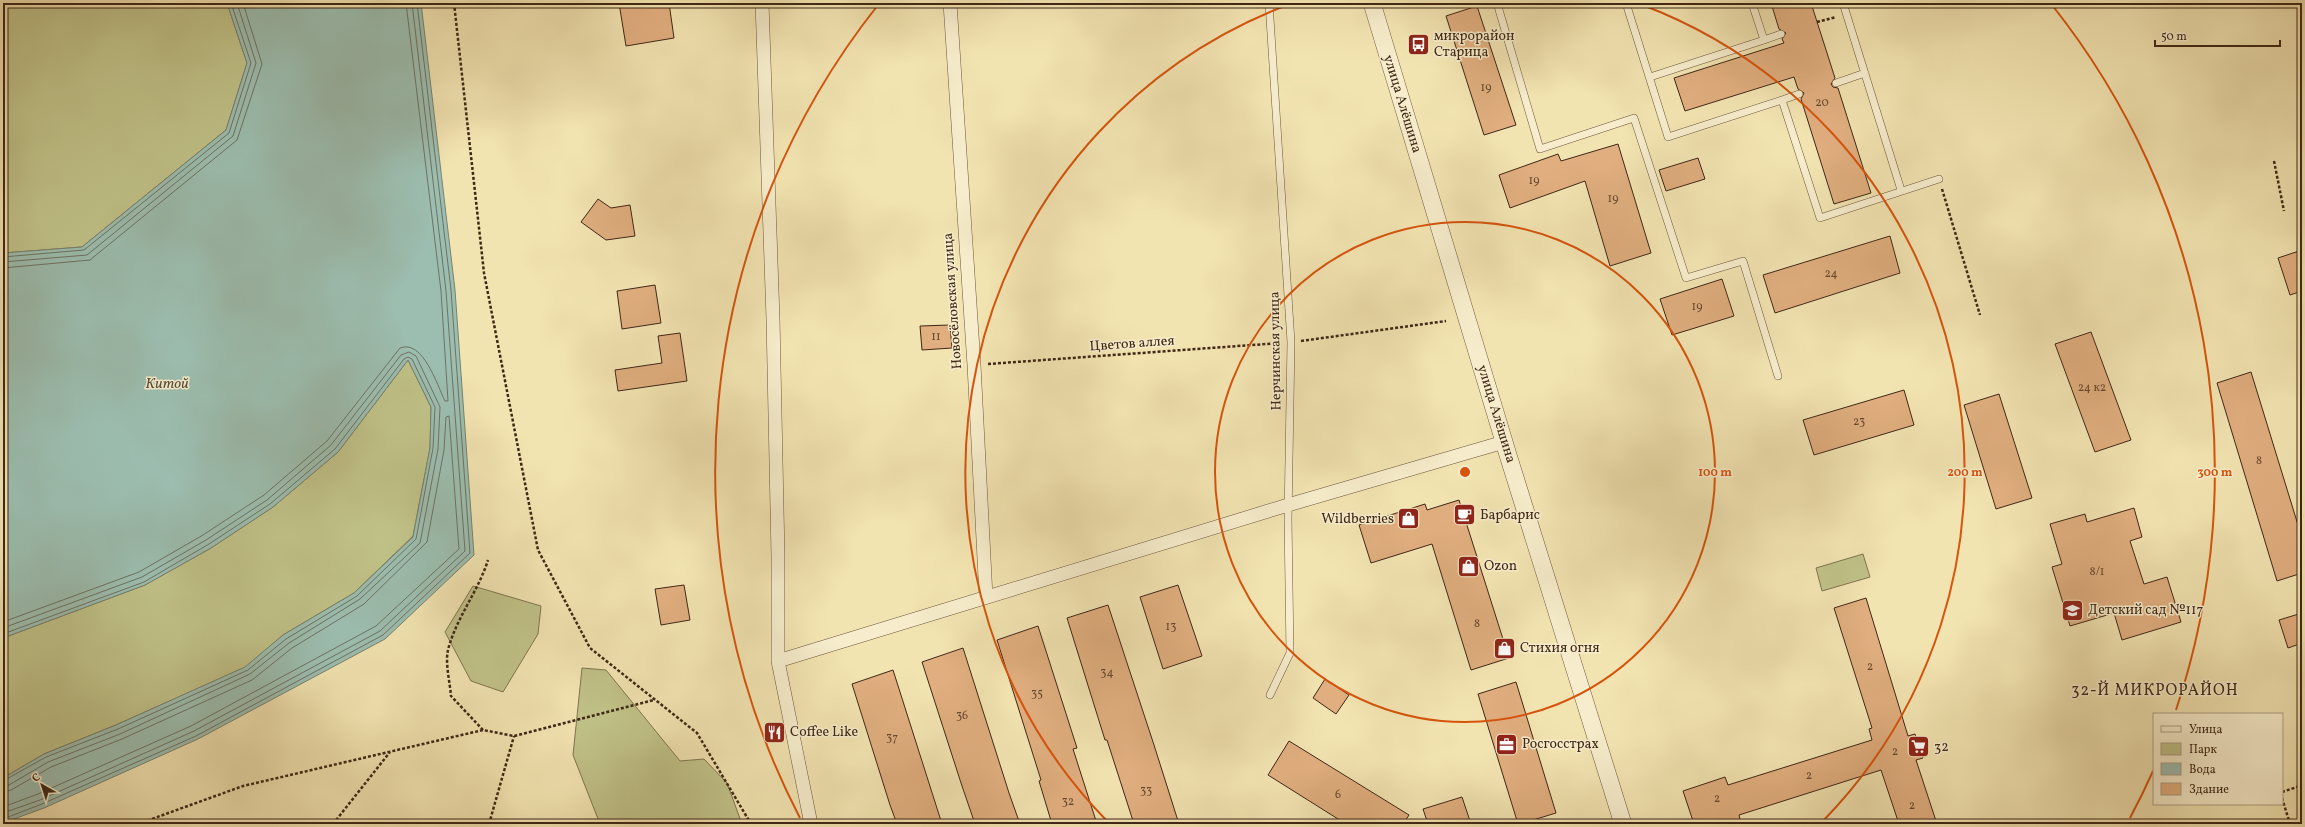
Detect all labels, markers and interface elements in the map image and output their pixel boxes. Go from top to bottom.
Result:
scale bar [2155,22,2280,48]
place label: микрорайон Старица [1434,27,1515,62]
text: 50 m [2161,29,2187,45]
bus stop icon: микрорайон Старица [1405,31,1431,57]
street label: улица Алёшина [1378,53,1426,155]
house number: 19 [1481,80,1491,96]
house number: 20 [1815,95,1829,111]
house number: 19 [1529,173,1539,189]
house number: 19 [1608,191,1618,207]
street label: Новосёловская улица [939,232,967,370]
house number: 24 [1824,266,1838,282]
street label: Нерчинская улица [1265,291,1287,411]
house number: 19 [1692,299,1702,315]
house number: 11 [931,329,941,345]
street label: Цветов аллея [1089,332,1175,356]
street label: улица Алёшина [1472,363,1520,465]
water label: Китой [145,374,189,395]
house number: 24 к2 [2078,380,2106,396]
house number: 23 [1853,414,1865,430]
house number: 8 [2256,453,2262,469]
centre of rings [1458,465,1472,479]
text: 100 m [1698,465,1732,481]
text: 200 m [1947,465,1983,481]
text: 300 m [2198,465,2233,481]
cafe icon: Барбарис [1452,502,1478,528]
shop icon: Wildberries [1396,506,1422,532]
place label: Барбарис [1480,506,1540,525]
place label: Wildberries [1321,510,1394,529]
shop icon: Ozon [1455,553,1481,579]
place label: Ozon [1484,557,1517,576]
house number: 8/1 [2090,564,2104,580]
school or university icon: Детский сад №117 [2060,597,2086,623]
place label: Детский сад №117 [2088,601,2203,620]
house number: 8 [1474,616,1480,632]
house number: 13 [1166,619,1176,635]
shop icon: Стихия огня [1492,635,1518,661]
place label: Стихия огня [1520,639,1600,658]
house number: 2 [1867,659,1873,675]
house number: 34 [1100,665,1114,681]
district label: 32-Й МИКРОРАЙОН [2071,680,2239,702]
house number: 35 [1031,686,1043,702]
house number: 36 [956,708,968,724]
legend [2153,713,2283,805]
restaurant icon: Coffee Like [762,719,788,745]
text: Улица [2189,722,2222,738]
place label: Coffee Like [790,723,858,742]
house number: 37 [886,730,898,746]
office icon: Росгосстрах [1494,731,1520,757]
supermarket icon: 32 [1906,734,1932,760]
place label: Росгосстрах [1522,735,1599,754]
place label: 32 [1934,738,1949,757]
text: Парк [2189,742,2217,758]
house number: 2 [1892,744,1898,760]
text: Вода [2189,762,2216,778]
north arrow [22,765,62,805]
house number: 2 [1806,768,1812,784]
text: С [29,770,44,786]
text: Здание [2189,782,2229,798]
house number: 33 [1140,783,1152,799]
house number: 6 [1335,787,1341,803]
house number: 2 [1714,791,1720,807]
house number: 32 [1062,794,1074,810]
house number: 2 [1909,798,1915,814]

